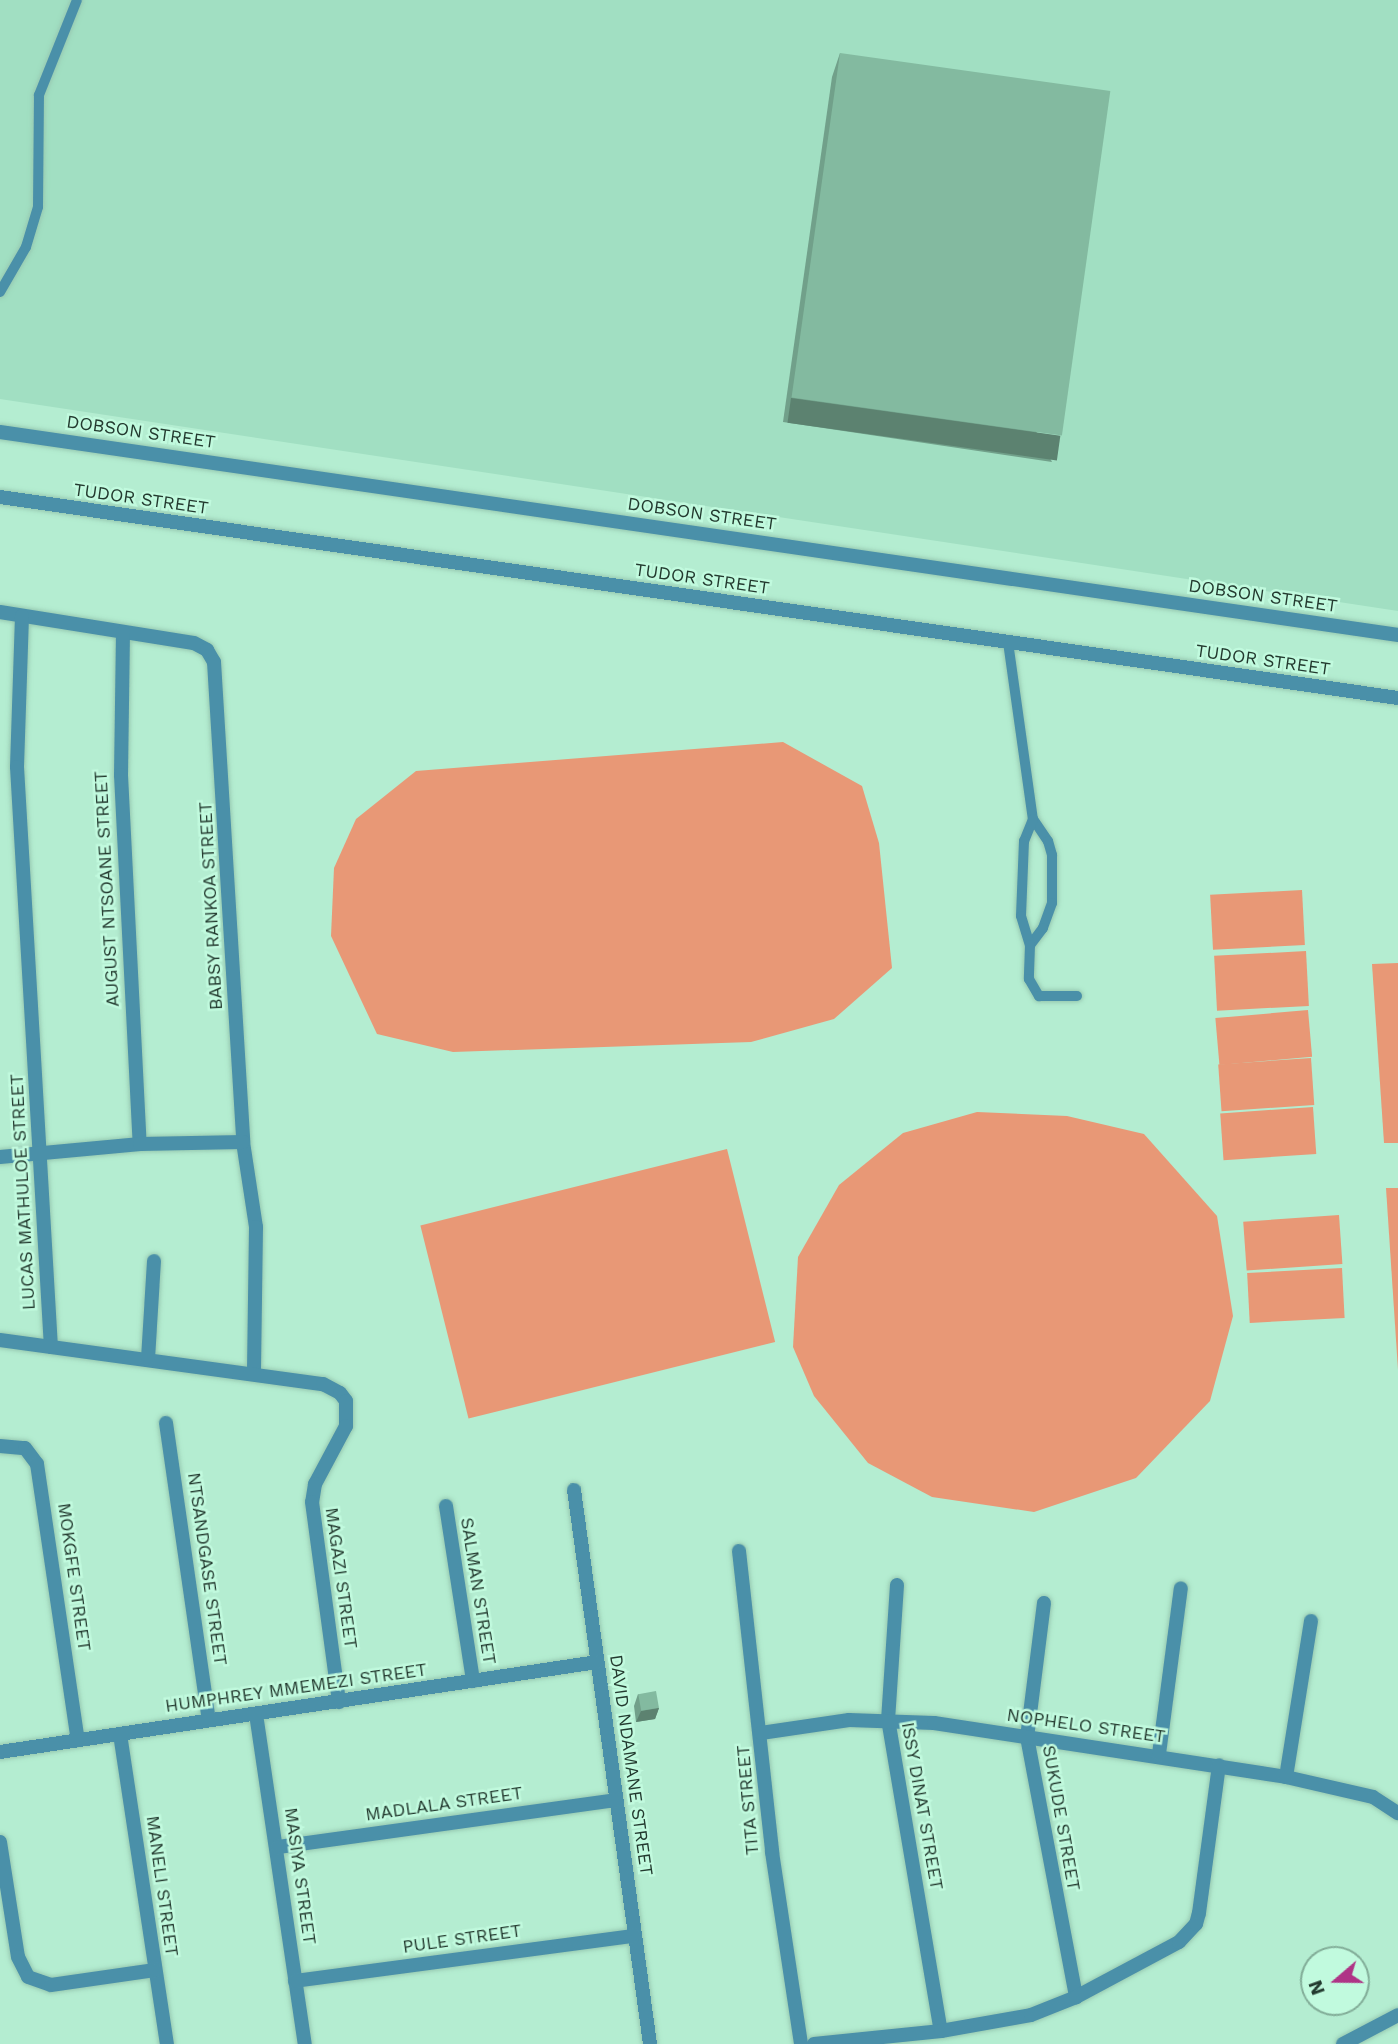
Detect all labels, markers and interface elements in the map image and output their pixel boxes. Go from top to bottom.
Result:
street label: DOBSON STREET [65,411,217,453]
street label: TUDOR STREET [72,479,210,519]
street label: DOBSON STREET [626,493,778,535]
street label: TUDOR STREET [633,559,771,599]
street label: DOBSON STREET [1187,575,1339,617]
street label: TUDOR STREET [1194,640,1332,680]
street label: AUGUST NTSOANE STREET [90,770,124,1008]
street label: BABSY RANKOA STREET [195,801,227,1011]
street label: LUCAS MATHULOE STREET [6,1073,40,1311]
street label: NTSANDGASE STREET [183,1471,231,1667]
street label: MOKGFE STREET [53,1502,95,1652]
street label: MAGAZI STREET [320,1506,362,1650]
street label: SALMAN STREET [456,1516,500,1666]
street label: DAVID NDAMANE STREET [605,1653,657,1877]
street label: HUMPHREY MMEMEZI STREET [163,1659,429,1717]
street label: NOPHELO STREET [1005,1704,1167,1748]
street label: ISSY DINAT STREET [897,1720,947,1892]
street label: TITA STREET [732,1744,764,1856]
street label: SUKUDE STREET [1038,1744,1084,1892]
street label: MADLALA STREET [364,1782,524,1826]
street label: MASIYA STREET [280,1806,320,1946]
street label: MANELI STREET [141,1814,183,1958]
street label: PULE STREET [401,1920,523,1958]
north arrow [1300,1946,1370,2016]
text: N [1303,1977,1330,1998]

